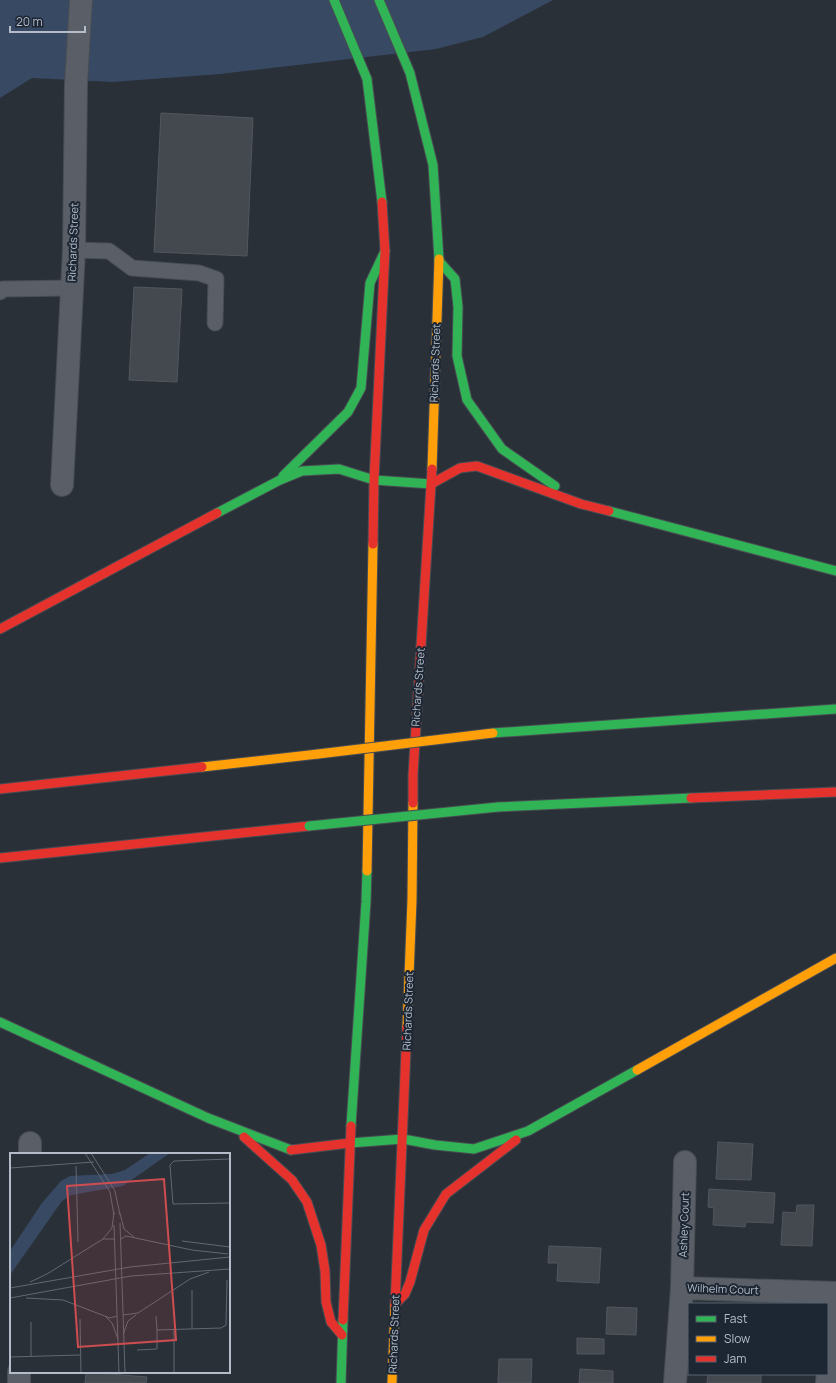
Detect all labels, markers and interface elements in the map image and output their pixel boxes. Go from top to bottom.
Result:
scale bar [10,8,85,34]
text: 20 m [16,13,43,30]
street label: Richards Street [64,202,81,282]
street label: Richards Street [426,323,443,403]
street label: Richards Street [407,647,428,727]
street label: Richards Street [399,971,416,1051]
inset map [10,1153,230,1373]
street label: Ashley Court [675,1192,692,1258]
street label: Wilhelm Court [687,1280,759,1297]
street label: Richards Street [385,1294,402,1374]
legend [688,1303,828,1375]
text: Fast [724,1310,748,1327]
text: Slow [724,1330,750,1347]
text: Jam [724,1350,746,1367]

